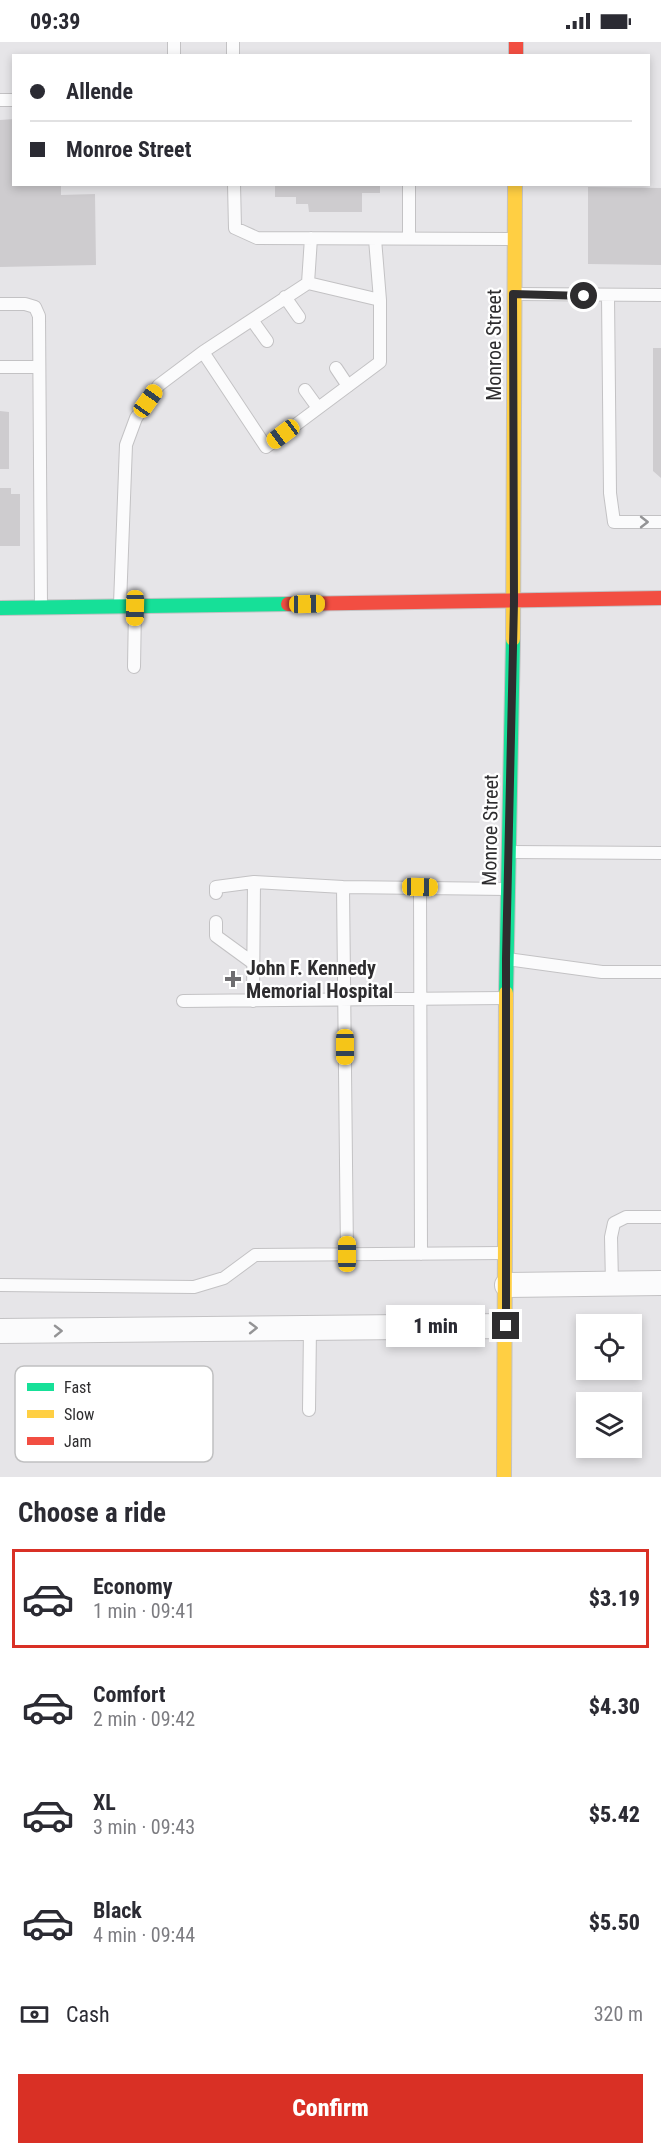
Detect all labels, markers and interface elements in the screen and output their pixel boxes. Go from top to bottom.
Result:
text: 09:39 [30,9,81,34]
text: Allende [66,79,133,104]
text: Monroe Street [66,137,191,162]
route start [570,282,597,309]
street label: Monroe Street [482,289,506,401]
car [130,381,166,421]
car [263,416,303,452]
one-way arrow [640,516,649,528]
car [126,590,144,626]
car [289,595,325,613]
street label: Monroe Street [477,774,503,886]
car [402,878,438,896]
place label: John F. Kennedy Memorial Hospital [246,956,393,1003]
marker: John F. Kennedy Memorial Hospital [224,970,242,988]
car [336,1029,354,1065]
car [338,1236,356,1272]
callout: 1 min [386,1305,485,1347]
route end [492,1312,519,1339]
text: 1 min [413,1314,458,1338]
map controls [576,1314,642,1458]
button: locate [576,1314,642,1380]
one-way arrow [249,1322,258,1334]
one-way arrow [54,1324,63,1337]
legend [15,1366,213,1462]
text: Fast [64,1378,91,1397]
button: layers [576,1392,642,1458]
text: Slow [64,1405,94,1424]
text: Jam [64,1432,91,1451]
text: Choose a ride [18,1497,166,1529]
icon: car [21,1572,75,1626]
text: Economy [93,1574,173,1599]
text: $3.19 [589,1586,640,1611]
text: 1 min · 09:41 [93,1599,195,1623]
icon: car [21,1680,75,1734]
text: Comfort [93,1682,166,1707]
text: $4.30 [589,1694,640,1719]
text: 2 min · 09:42 [93,1707,195,1731]
icon: car [21,1788,75,1842]
text: XL [93,1790,116,1815]
text: $5.42 [589,1802,640,1827]
text: 3 min · 09:43 [93,1815,195,1839]
icon: car [21,1896,75,1950]
text: Black [93,1898,142,1923]
text: $5.50 [589,1910,640,1935]
text: 4 min · 09:44 [93,1923,195,1947]
icon: cash [18,1998,51,2031]
text: Cash [66,2002,110,2027]
text: 320 m [594,2002,643,2026]
button: Confirm [18,2074,643,2143]

